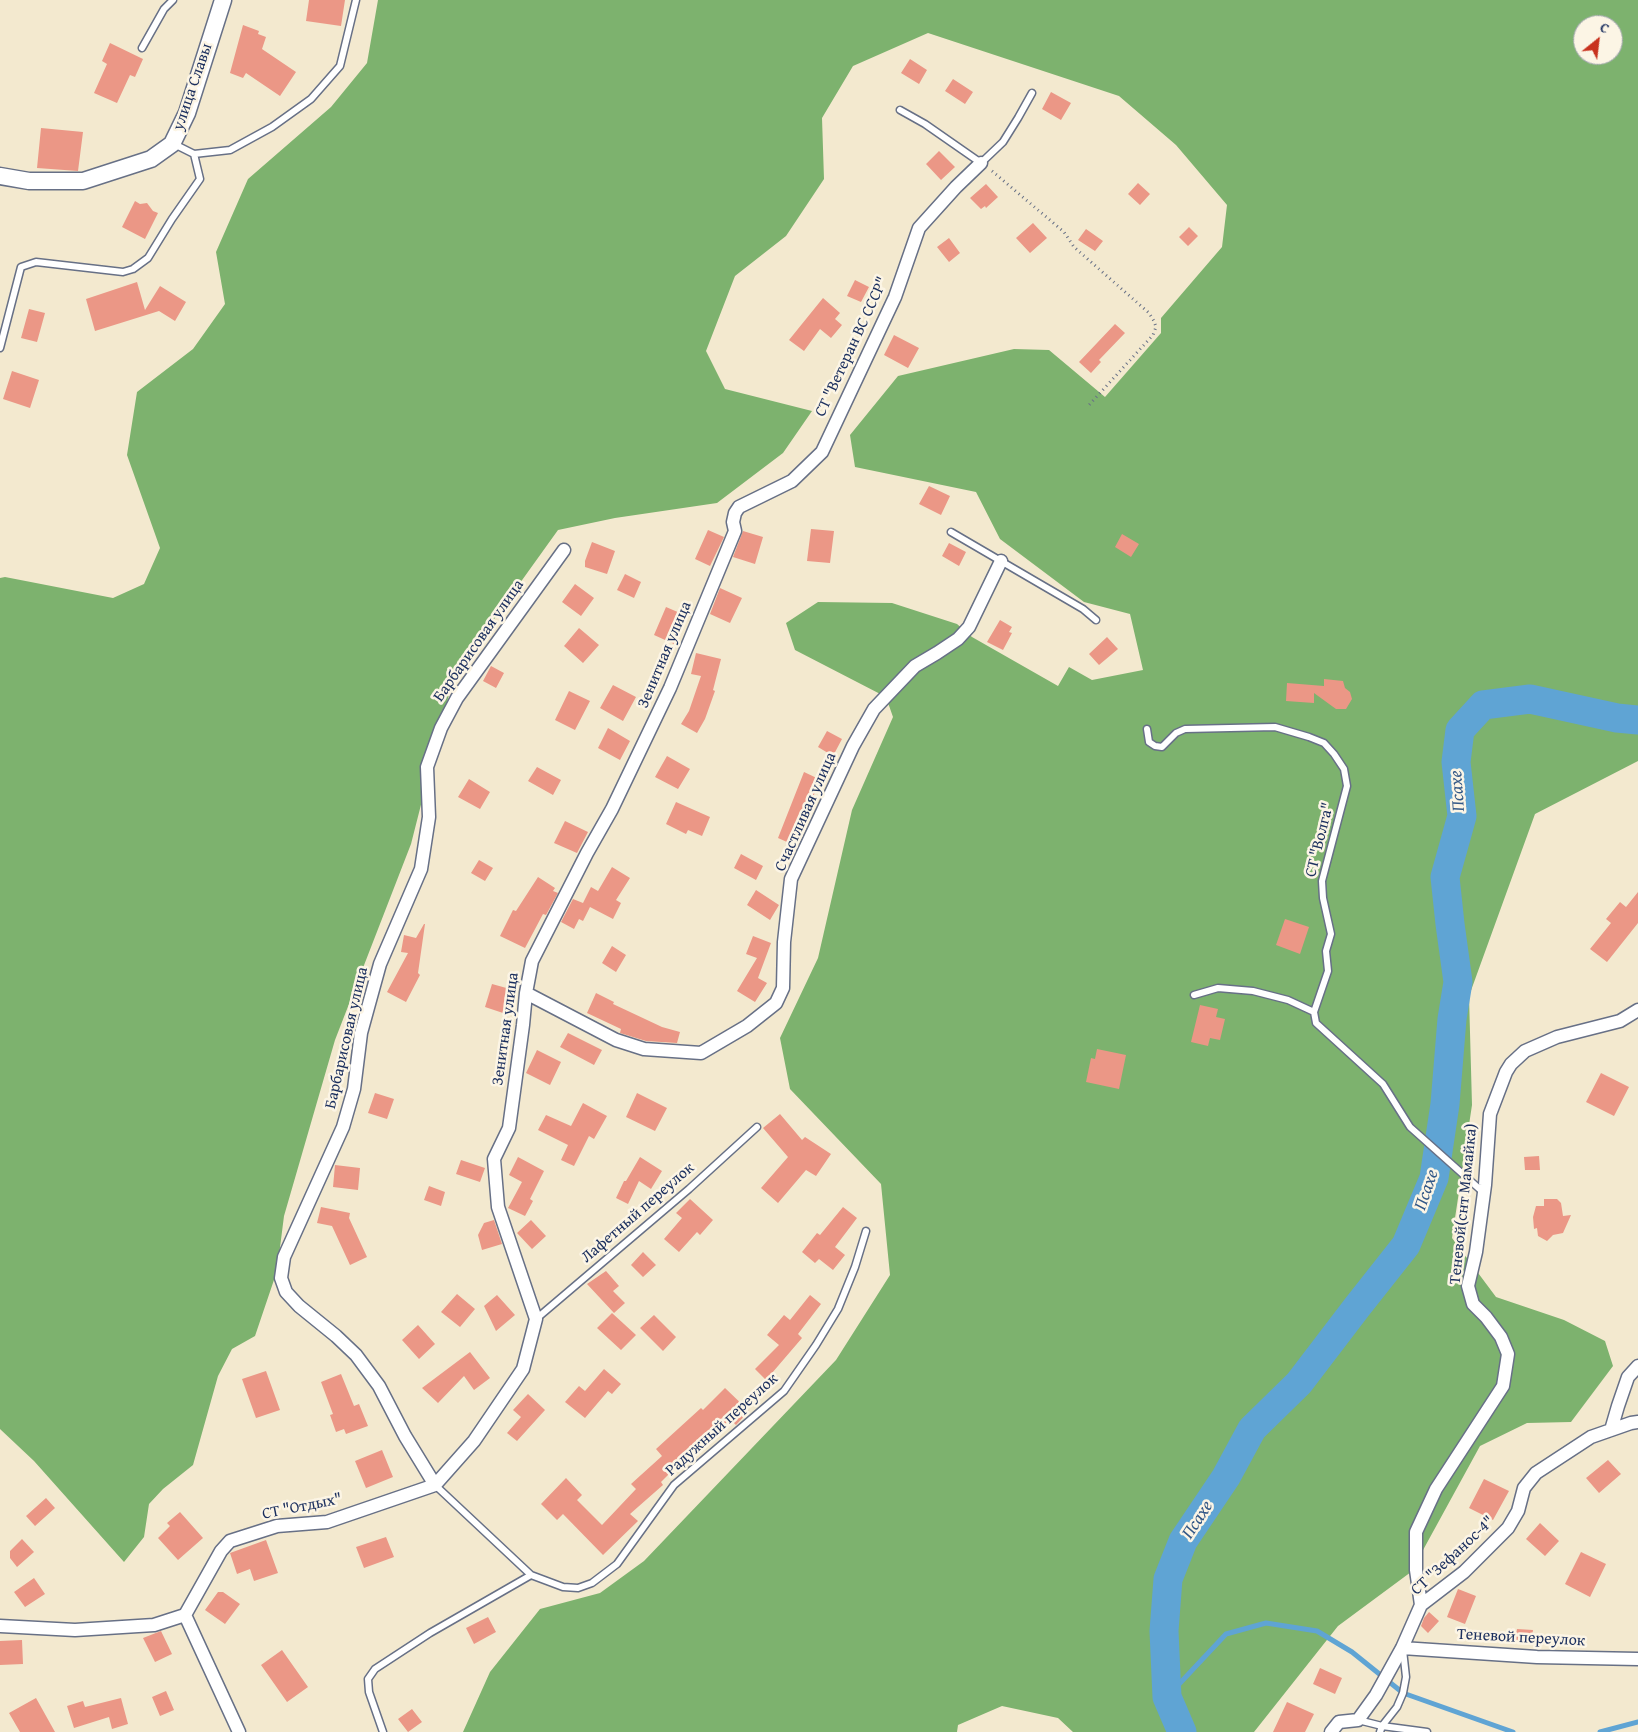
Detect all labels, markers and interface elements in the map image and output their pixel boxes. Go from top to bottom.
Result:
north arrow [1573,15,1623,65]
text: С [1596,17,1613,38]
street label: улица Славы [169,41,217,133]
street label: СТ "Ветеран ВС СССР" [811,274,893,420]
street label: Барбарисовая улица [430,576,528,706]
street label: Зенитная улица [634,599,696,711]
street label: Счастливая улица [771,750,841,874]
water label: Псахе [1446,770,1470,812]
street label: СТ "Волга" [1302,801,1338,879]
street label: Барбарисовая улица [321,965,373,1111]
street label: Зенитная улица [489,971,523,1087]
street label: Теневой(снт Мамайка) [1446,1123,1482,1285]
street label: Лафетный переулок [578,1159,698,1267]
water label: Псахе [1410,1167,1444,1213]
street label: Радужный переулок [662,1370,782,1480]
street label: СТ "Отдых" [261,1490,343,1524]
water label: Псахе [1178,1497,1218,1543]
street label: СТ "Зефанос-4" [1407,1512,1499,1600]
street label: Теневой переулок [1456,1625,1586,1651]

